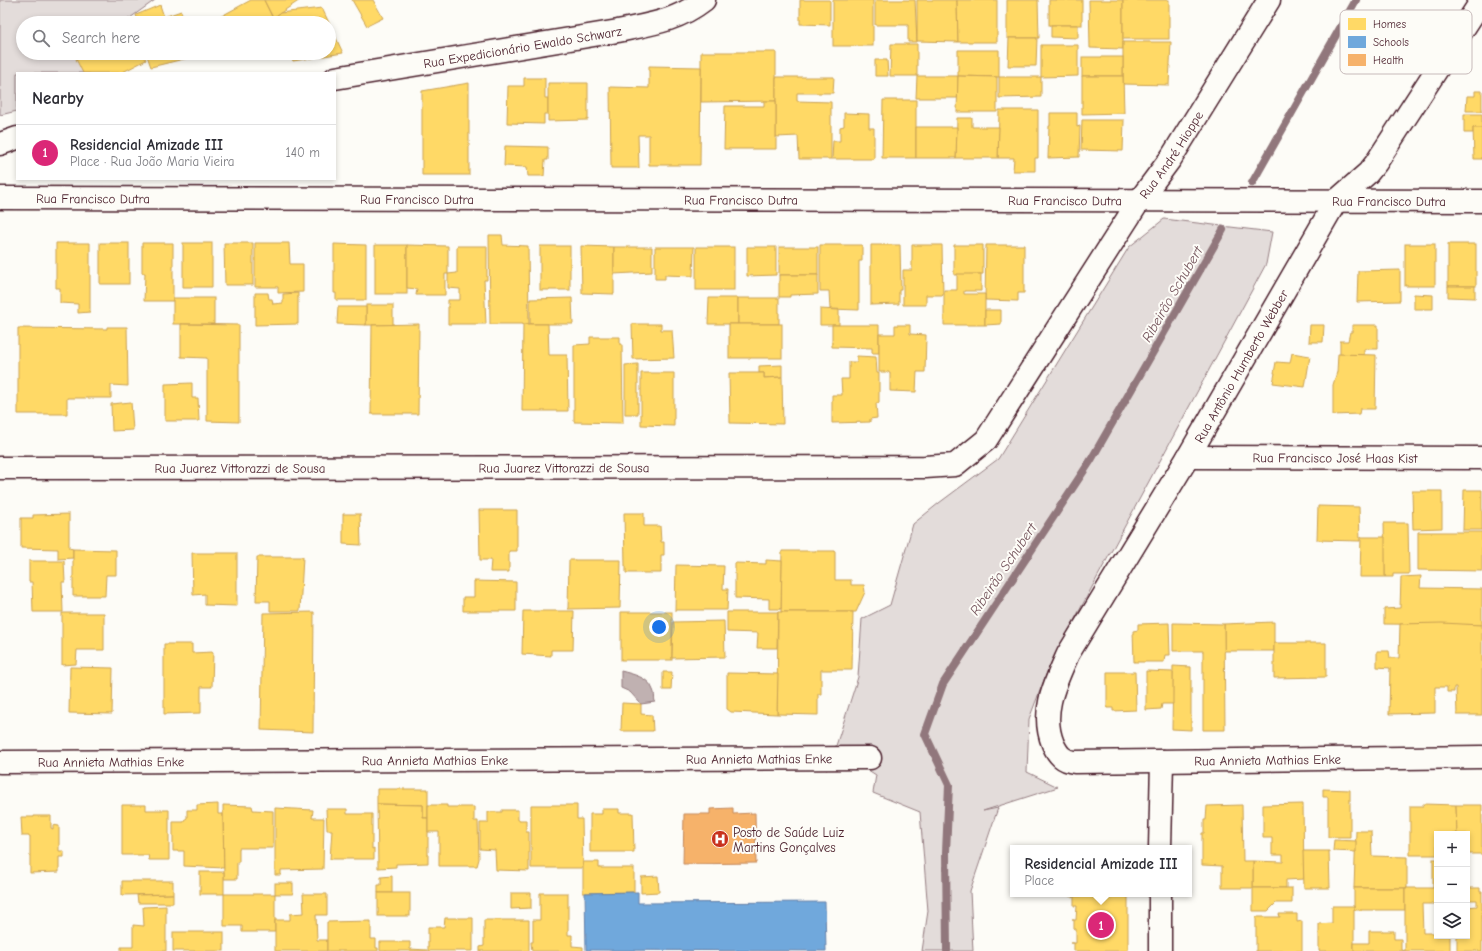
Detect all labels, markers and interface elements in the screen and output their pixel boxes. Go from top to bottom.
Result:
legend [1340,10,1472,74]
search box [16,16,336,60]
text: Homes [1373,18,1406,31]
street label: Rua Expedicionário Ewaldo Schwarz [422,23,623,71]
icon: search [30,27,52,49]
text: Search here [62,29,140,47]
text: Schools [1373,36,1409,49]
text: Health [1373,54,1404,67]
text: Nearby [32,89,83,108]
street label: Rua André Hioppe [1136,108,1206,202]
text: Residencial Amizade III [70,136,223,154]
text: 1 [42,145,48,160]
text: 140 m [286,145,320,160]
text: Place · Rua João Maria Vieira [70,154,235,169]
street label: Rua Francisco Dutra [36,191,150,206]
street label: Rua Francisco Dutra [360,192,474,207]
street label: Rua Francisco Dutra [684,192,798,208]
street label: Rua Francisco Dutra [1008,193,1122,208]
street label: Rua Francisco Dutra [1332,194,1446,209]
water label: Ribeirão Schubert [1138,242,1207,345]
street label: Rua Antônio Humberto Webber [1191,286,1292,445]
street label: Rua Francisco José Haas Kist [1253,450,1419,466]
street label: Rua Juarez Vittorazzi de Sousa [479,460,649,475]
street label: Rua Juarez Vittorazzi de Sousa [155,461,325,476]
water label: Ribeirão Schubert [966,519,1041,619]
your location [649,617,669,637]
street label: Rua Annieta Mathias Enke [686,751,833,767]
street label: Rua Annieta Mathias Enke [1194,752,1341,769]
street label: Rua Annieta Mathias Enke [362,753,509,768]
street label: Rua Annieta Mathias Enke [38,754,185,770]
place label: Posto de Saúde Luiz Martins Gonçalves [733,825,844,855]
hospital icon: Posto de Saúde Luiz Martins Gonçalves [710,829,730,849]
map controls [1434,831,1470,939]
button: + [1434,831,1470,867]
popup [1010,845,1192,897]
text: Residencial Amizade III [1024,855,1178,873]
button: − [1434,867,1470,903]
text: Place [1024,873,1054,888]
button: layers [1434,903,1470,939]
pin: 1 [1088,910,1114,940]

